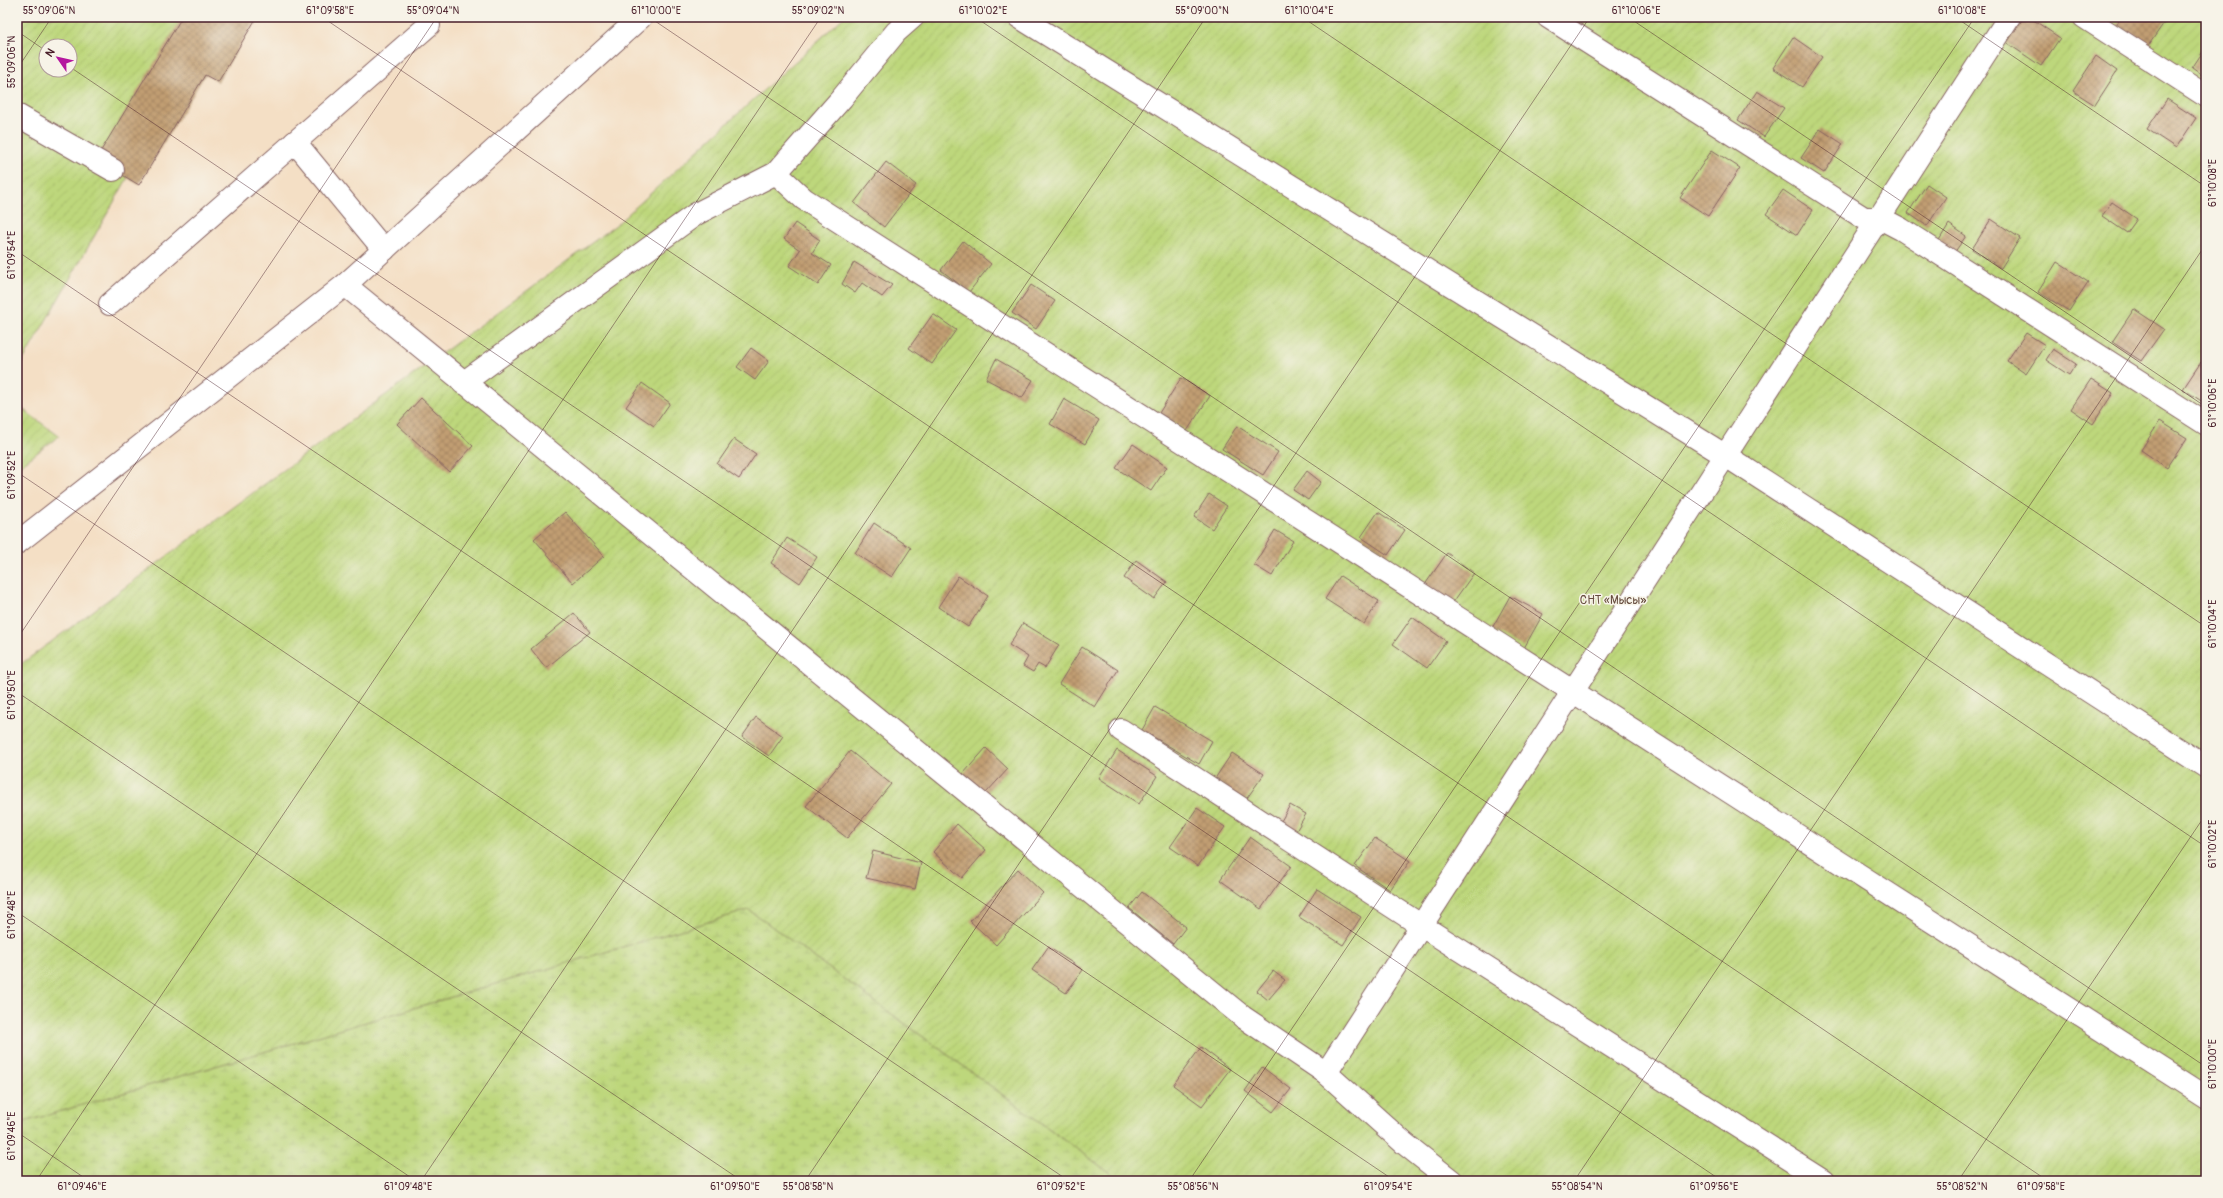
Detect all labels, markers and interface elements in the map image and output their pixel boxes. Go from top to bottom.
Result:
text: 55°09'06"N [23,5,76,17]
text: 61°09'58"E [306,5,354,17]
text: 55°09'04"N [407,5,460,17]
text: 61°10'00"E [631,5,681,17]
text: 55°09'02"N [792,5,844,17]
text: 61°10'02"E [959,5,1007,17]
text: 55°09'00"N [1175,5,1229,17]
text: 61°10'04"E [1285,5,1333,17]
text: 61°10'06"E [1612,5,1660,17]
text: 61°10'08"E [1938,5,1986,17]
text: 55°09'06"N [6,35,18,88]
north arrow [38,38,78,78]
text: N [43,46,58,59]
text: 61°10'08"E [2207,159,2219,207]
text: 61°09'54"E [6,231,18,279]
text: 61°10'06"E [2207,379,2219,427]
text: 61°09'52"E [6,451,18,499]
park label: СНТ «Мысы» [1580,593,1646,608]
text: 61°10'04"E [2207,600,2219,648]
text: 61°09'50"E [6,670,18,720]
text: 61°10'02"E [2207,820,2219,868]
text: 61°09'48"E [6,891,18,939]
text: 61°10'00"E [2207,1039,2219,1089]
text: 61°09'46"E [6,1112,18,1160]
text: 61°09'46"E [58,1181,106,1193]
text: 61°09'48"E [384,1181,432,1193]
text: 61°09'50"E [710,1181,760,1193]
text: 55°08'58"N [783,1181,833,1193]
text: 61°09'52"E [1037,1181,1085,1193]
text: 55°08'56"N [1167,1181,1219,1193]
text: 61°09'54"E [1364,1181,1412,1193]
text: 55°08'54"N [1551,1181,1603,1193]
text: 61°09'56"E [1690,1181,1738,1193]
text: 55°08'52"N [1937,1181,1988,1193]
text: 61°09'58"E [2017,1181,2065,1193]

